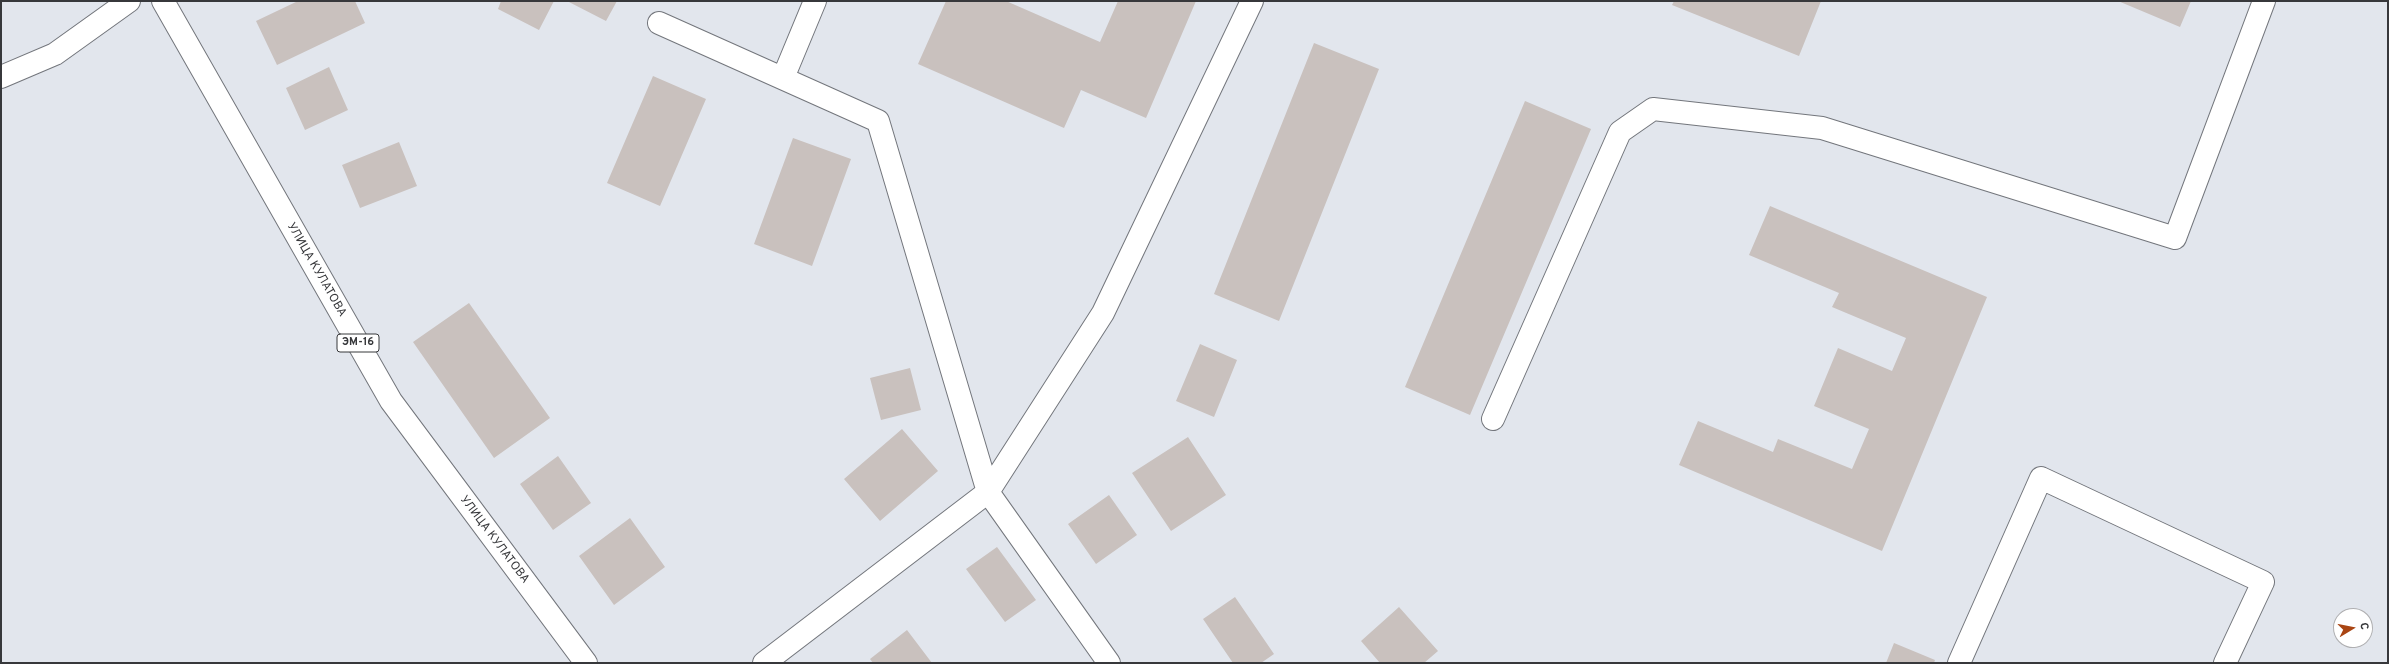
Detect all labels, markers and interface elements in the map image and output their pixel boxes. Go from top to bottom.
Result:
street label: УЛИЦА КУЛАТОВА [283,220,349,320]
road number: ЭМ-16 [337,334,379,352]
street label: УЛИЦА КУЛАТОВА [456,493,532,587]
north arrow [2333,608,2373,648]
text: С [2356,621,2371,631]

